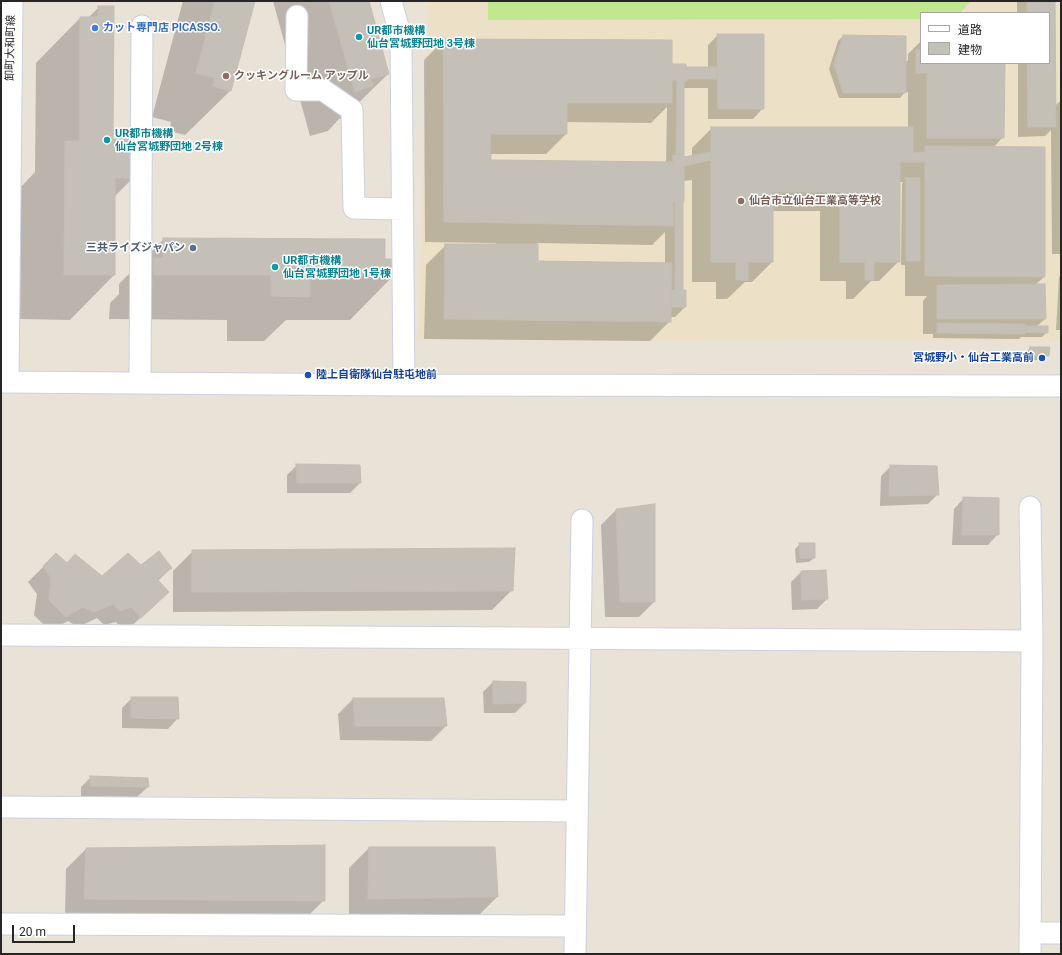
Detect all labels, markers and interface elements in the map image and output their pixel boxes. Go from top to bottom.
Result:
legend [920,12,1050,64]
street label: 卸町大和町線 [4,15,18,81]
place label: カット専門店 PICASSO. [103,21,220,35]
marker: カット専門店 PICASSO. [90,23,100,33]
text: 道路 [958,23,982,37]
place label: UR都市機構 仙台宮城野団地 3号棟 [367,24,475,50]
marker: UR都市機構 仙台宮城野団地 3号棟 [354,32,364,42]
text: 建物 [958,43,982,57]
place label: クッキングルーム アップル [234,69,369,83]
marker: クッキングルーム アップル [221,71,231,81]
place label: UR都市機構 仙台宮城野団地 2号棟 [115,127,223,153]
marker: UR都市機構 仙台宮城野団地 2号棟 [102,135,112,145]
place label: 仙台市立仙台工業高等学校 [749,194,881,208]
marker: 仙台市立仙台工業高等学校 [736,196,746,206]
place label: 三共ライズジャパン [86,241,185,255]
marker: 三共ライズジャパン [188,243,198,253]
place label: UR都市機構 仙台宮城野団地 1号棟 [283,254,391,280]
marker: UR都市機構 仙台宮城野団地 1号棟 [270,262,280,272]
place label: 宮城野小・仙台工業高前 [913,351,1034,365]
marker: 宮城野小・仙台工業高前 [1037,353,1047,363]
place label: 陸上自衛隊仙台駐屯地前 [316,368,437,382]
marker: 陸上自衛隊仙台駐屯地前 [303,370,313,380]
scale bar [14,917,77,943]
text: 20 m [19,925,46,939]

